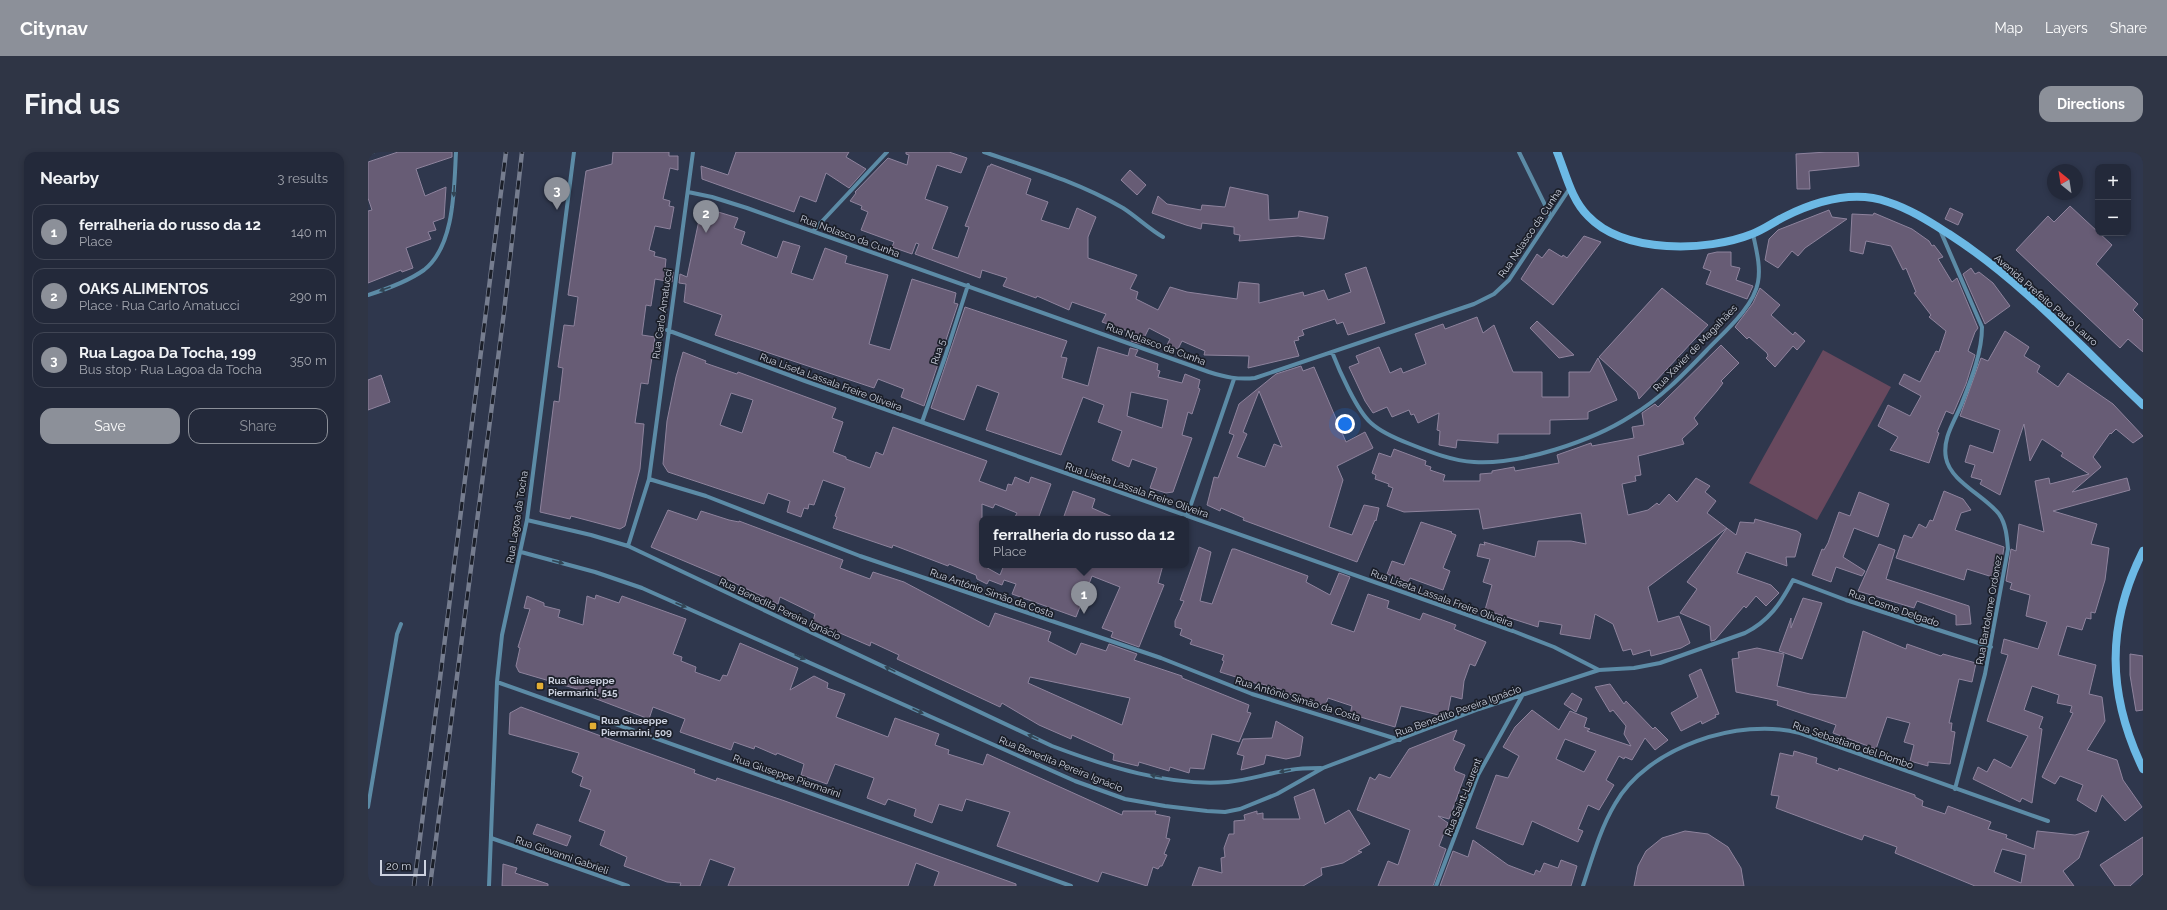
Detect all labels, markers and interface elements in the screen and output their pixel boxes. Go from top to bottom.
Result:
text: Citynav [20,17,88,39]
text: Map [1995,20,2023,36]
text: Layers [2045,20,2088,36]
text: Share [2110,20,2147,36]
button: Directions [2039,86,2143,122]
text: Find us [24,88,120,121]
north arrow [2047,164,2083,200]
map controls [2095,164,2131,236]
button: + [2095,164,2131,200]
text: Nearby [40,168,99,188]
text: 3 results [278,171,328,186]
pin: 3 [544,177,570,210]
one-way arrow [451,185,457,198]
street label: Rua Nolasco da Cunha [1496,186,1564,280]
pin: 2 [693,200,719,233]
button: − [2095,200,2131,236]
street label: Rua Nolasco da Cunha [799,213,901,259]
text: ferralheria do russo da 12 [79,216,261,234]
text: 1 [51,225,57,240]
text: 140 m [291,225,327,240]
text: Place [79,234,112,249]
street label: Avenida Prefeito Paulo Lauro [1992,252,2100,348]
street label: Rua Carlo Amatucci [650,268,674,360]
text: OAKS ALIMENTOS [79,280,208,298]
one-way arrow [379,286,391,292]
text: 2 [50,289,58,304]
text: 290 m [289,289,327,304]
text: Place · Rua Carlo Amatucci [79,298,240,313]
street label: Rua Xavier de Magalhães [1651,302,1739,394]
street label: Rua Nolasco da Cunha [1105,321,1207,367]
street label: Rua 5 [929,337,947,366]
text: Rua Lagoa Da Tocha, 199 [79,344,256,362]
street label: Rua Liseta Lassala Freire Oliveira [758,351,904,413]
text: 3 [50,353,58,368]
text: 350 m [290,353,327,368]
text: Bus stop · Rua Lagoa da Tocha [79,362,262,377]
button: Save [40,408,180,444]
button: Share [188,408,328,444]
your location [1335,414,1355,434]
street label: Rua Liseta Lassala Freire Oliveira [1064,460,1210,520]
street label: Rua Lagoa da Tocha [504,470,530,564]
popup [979,516,1189,568]
text: ferralheria do russo da 12 [993,526,1175,544]
text: Place [993,544,1026,559]
street label: Rua Bartolome Ordonez [1974,554,2004,666]
one-way arrow [553,559,565,565]
street label: Rua Antônio Simão da Costa [929,567,1055,619]
street label: Rua Liseta Lassala Freire Oliveira [1369,567,1515,629]
street label: Rua Benedita Pereira Ignácio [718,576,843,642]
pin: 1 [1071,581,1097,614]
street label: Rua Cosme Delgado [1847,587,1941,629]
one-way arrow [675,602,687,608]
one-way arrow [794,655,806,661]
one-way arrow [884,666,896,672]
place label: Rua Giuseppe Piermarini, 515 [548,675,618,698]
street label: Rua Antônio Simão da Costa [1234,675,1362,723]
marker: Rua Giuseppe Piermarini, 515 [535,681,545,691]
street label: Rua Benedito Pereira Ignácio [1394,683,1522,739]
one-way arrow [913,708,924,714]
place label: Rua Giuseppe Piermarini, 509 [601,715,672,738]
street label: Rua Sebastiano del Piombo [1791,719,1915,771]
marker: Rua Giuseppe Piermarini, 509 [588,721,598,731]
street label: Rua Benedita Pereira Ignácio [997,734,1125,794]
one-way arrow [1027,734,1038,740]
street label: Rua Giuseppe Piermarini [732,752,842,800]
street label: Rua Saint-Laurent [1442,756,1484,838]
one-way arrow [1278,768,1291,774]
one-way arrow [1150,772,1162,778]
street label: Rua Giovanni Gabrieli [514,834,610,876]
scale bar [380,858,426,877]
text: 20 m [386,860,411,873]

